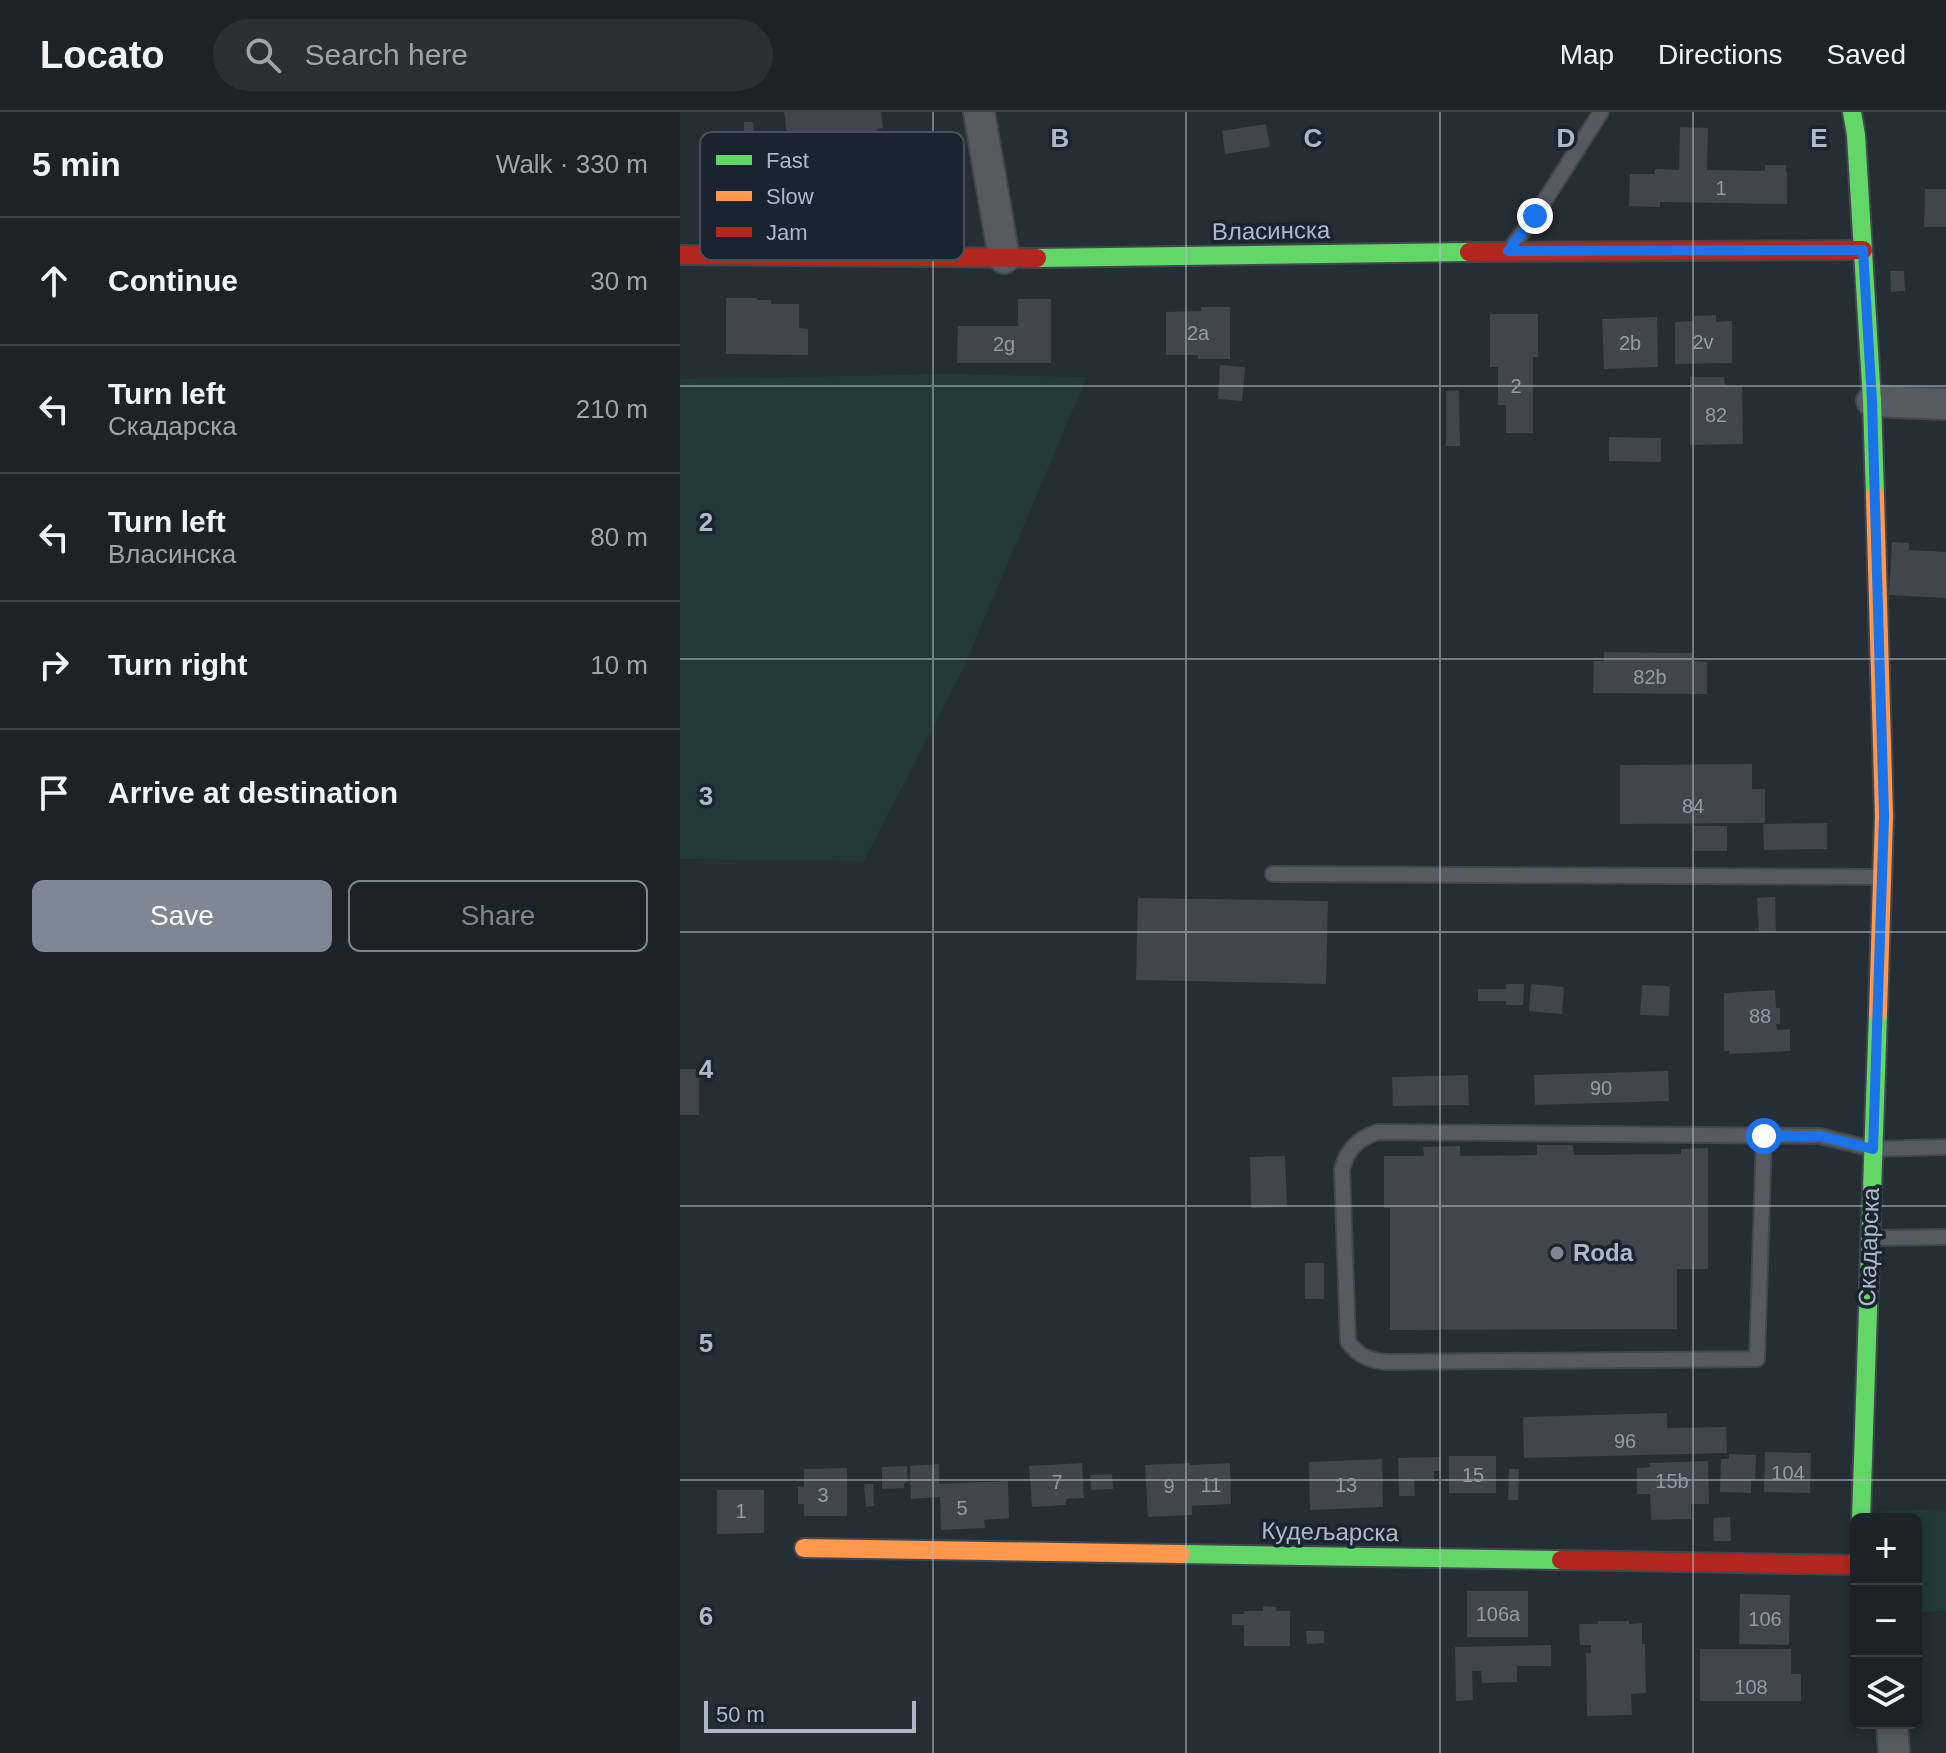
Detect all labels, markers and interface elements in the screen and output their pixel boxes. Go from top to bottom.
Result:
search box [213,19,773,91]
icon: search [241,33,285,77]
text: Locato [40,34,165,76]
text: Search here [305,38,468,71]
text: Map [1560,39,1614,70]
text: Directions [1658,39,1783,70]
text: Saved [1827,39,1906,70]
text: B [1051,123,1069,153]
text: C [1304,123,1323,153]
text: D [1557,123,1575,153]
text: E [1810,123,1828,153]
legend [700,132,964,260]
text: 5 min [32,145,121,183]
text: Fast [766,148,809,173]
text: Walk · 330 m [496,149,648,179]
house number: 1 [1715,177,1727,199]
text: Slow [766,184,814,209]
route end [1517,198,1553,234]
street label: Власинска [1212,216,1331,245]
text: Jam [766,220,808,245]
icon: ahead [32,259,76,303]
text: Continue [108,264,238,297]
text: 30 m [590,266,648,296]
house number: 2a [1187,322,1210,344]
house number: 2v [1692,331,1714,353]
house number: 2b [1619,332,1641,354]
house number: 2g [993,333,1015,355]
house number: 2 [1510,375,1522,397]
text: Turn left [108,377,226,410]
icon: left [32,387,76,431]
text: 210 m [576,394,648,424]
house number: 82 [1705,404,1727,426]
text: Скадарска [108,411,237,441]
text: Turn left [108,505,226,538]
text: 2 [699,507,713,537]
icon: left [32,515,76,559]
text: 80 m [590,522,648,552]
text: Власинска [108,539,236,569]
icon: right [32,643,76,687]
text: Turn right [108,648,247,681]
text: 10 m [590,650,648,680]
house number: 82b [1633,666,1667,688]
icon: arrive [32,771,76,815]
text: Arrive at destination [108,776,398,809]
text: 3 [699,781,713,811]
house number: 84 [1682,795,1704,817]
button: Save [32,880,332,952]
button: Share [348,880,648,952]
house number: 88 [1749,1005,1771,1027]
text: 4 [699,1054,714,1084]
house number: 90 [1590,1077,1612,1099]
route start [1746,1118,1782,1154]
street label: Скадарска [1853,1187,1884,1307]
place label: Roda [1573,1239,1634,1266]
marker: Roda [1548,1244,1566,1262]
text: 5 [699,1328,713,1358]
house number: 96 [1614,1430,1636,1452]
house number: 104 [1771,1462,1805,1484]
house number: 15 [1462,1464,1484,1486]
house number: 15b [1655,1470,1689,1492]
house number: 7 [1051,1471,1063,1493]
house number: 11 [1201,1474,1221,1496]
house number: 13 [1335,1474,1357,1496]
house number: 9 [1163,1475,1175,1497]
house number: 3 [817,1484,829,1506]
house number: 5 [956,1497,968,1519]
house number: 1 [735,1500,747,1522]
map controls [1850,1513,1922,1729]
button: + [1850,1513,1922,1585]
street label: Кудељарска [1261,1517,1400,1546]
button: − [1850,1585,1922,1657]
text: 6 [699,1601,713,1631]
house number: 106a [1476,1603,1521,1625]
house number: 106 [1748,1608,1782,1630]
button: layers [1850,1657,1922,1729]
house number: 108 [1734,1676,1768,1698]
scale bar [704,1697,916,1733]
text: 50 m [716,1702,765,1727]

